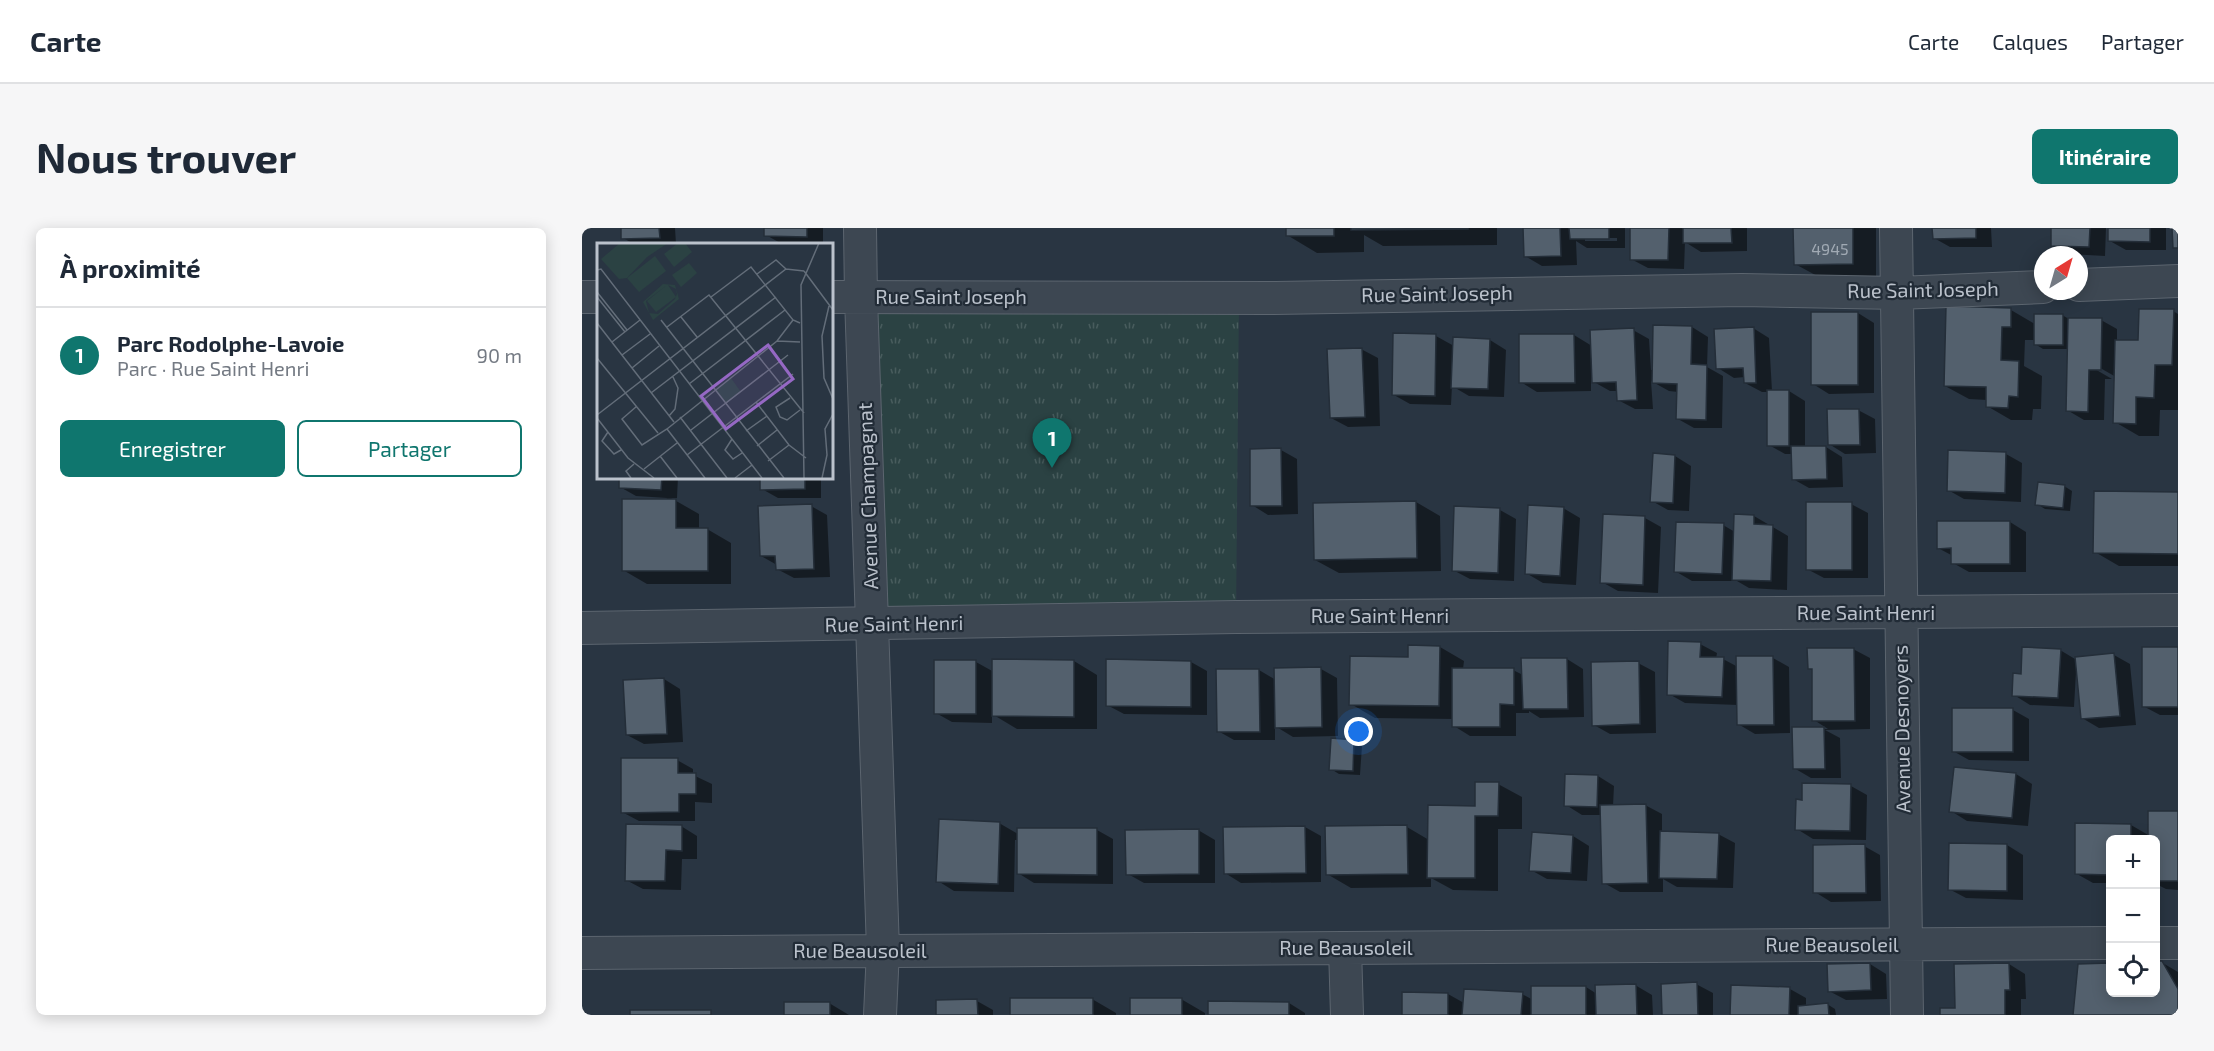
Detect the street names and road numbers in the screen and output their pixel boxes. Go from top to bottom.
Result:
street label: Rue Saint Joseph [1847,276,1999,302]
street label: Rue Saint Joseph [1361,280,1513,306]
street label: Rue Saint Joseph [875,284,1027,308]
street label: Avenue Champagnat [852,402,882,590]
street label: Rue Saint Henri [1797,600,1935,624]
street label: Rue Saint Henri [1311,603,1449,627]
street label: Rue Saint Henri [825,610,963,636]
street label: Avenue Desnoyers [1888,645,1914,813]
street label: Rue Beausoleil [1765,932,1899,956]
street label: Rue Beausoleil [1279,935,1413,959]
street label: Rue Beausoleil [793,938,927,962]

